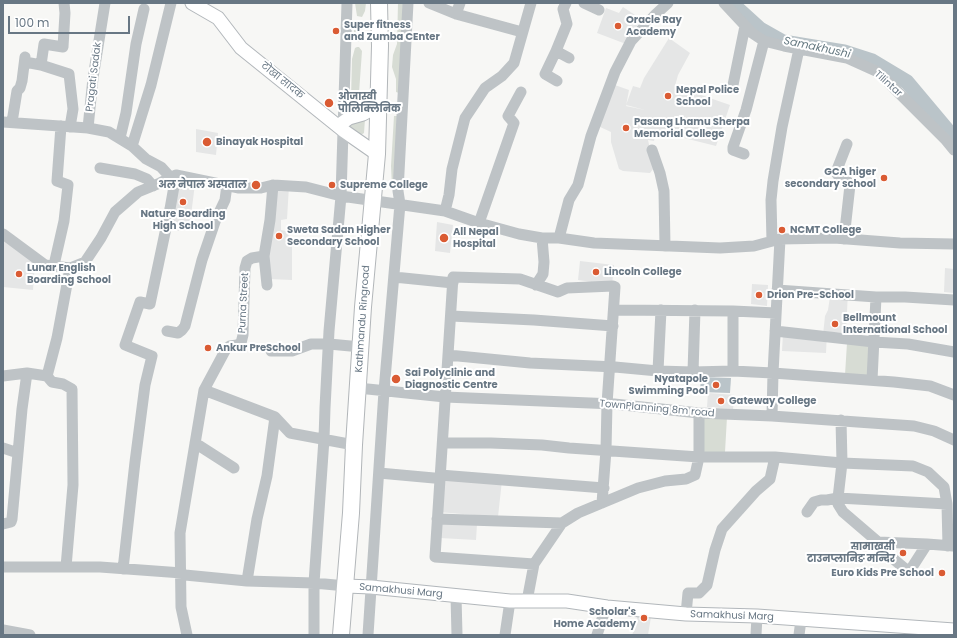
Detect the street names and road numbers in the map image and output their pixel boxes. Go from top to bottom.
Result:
street label: Pragati Sadak [84,42,104,112]
street label: टोखा सादक [258,60,306,102]
street label: Tilintar [872,68,904,100]
street label: Kathmandu Ringroad [353,265,373,373]
street label: Purna Street [236,272,252,334]
street label: TownPlanning 8m road [599,398,715,420]
street label: Samakhusi Marg [359,581,443,601]
street label: Samakhusi Marg [690,609,774,623]

